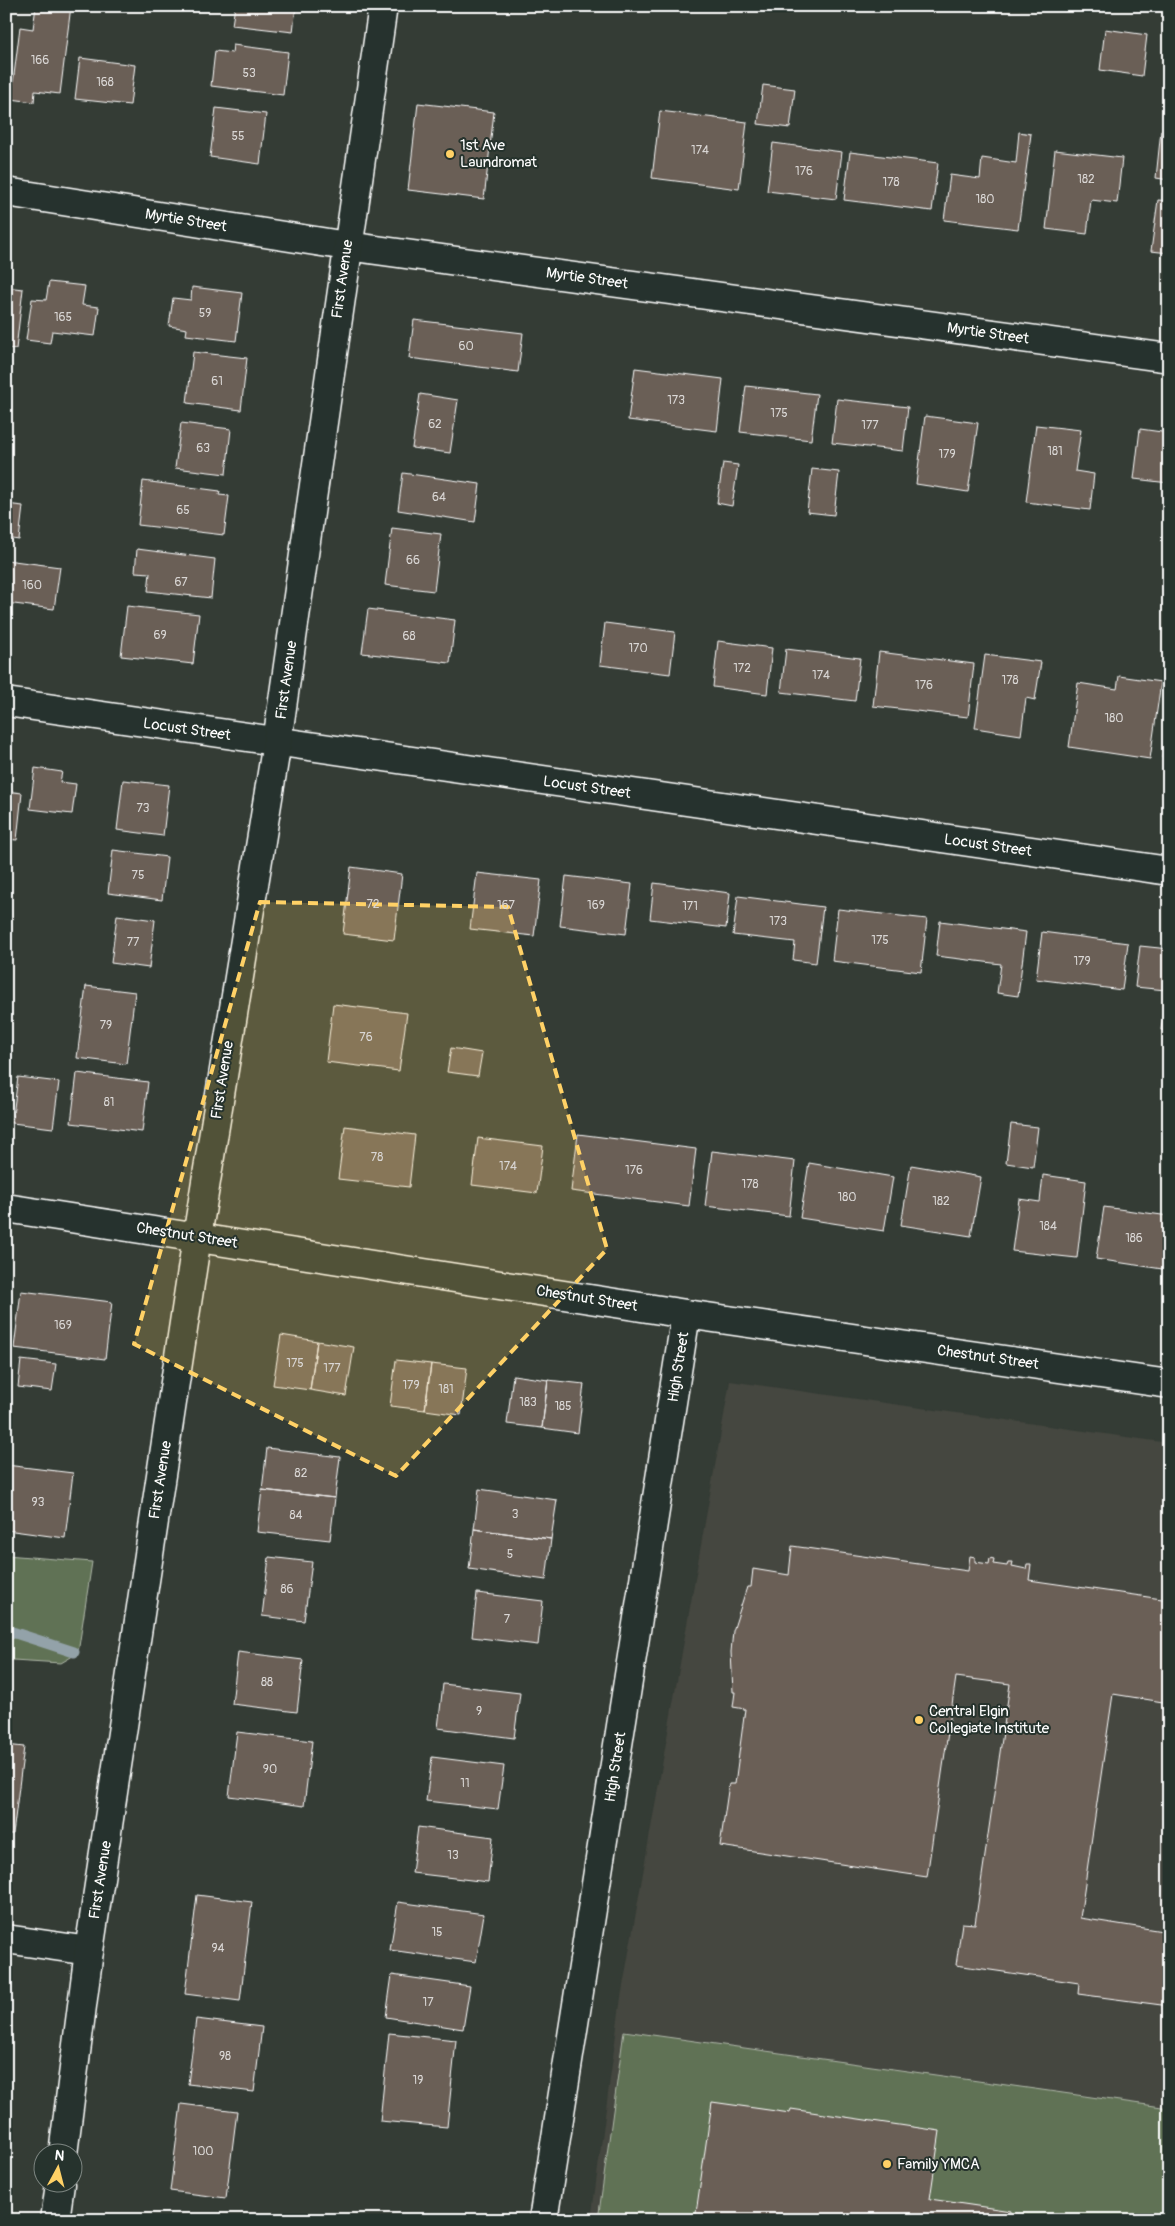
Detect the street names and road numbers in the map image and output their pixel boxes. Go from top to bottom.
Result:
street label: Myrtie Street [144,205,229,236]
street label: First Avenue [328,238,357,320]
street label: Myrtie Street [545,263,630,294]
street label: Myrtie Street [946,318,1031,349]
street label: First Avenue [272,639,301,721]
street label: Locust Street [142,714,233,745]
street label: Locust Street [542,772,633,803]
street label: Locust Street [943,830,1034,861]
street label: First Avenue [207,1039,238,1121]
street label: Chestnut Street [135,1218,240,1253]
street label: Chestnut Street [535,1281,640,1316]
street label: High Street [664,1330,694,1404]
street label: Chestnut Street [936,1341,1041,1374]
street label: First Avenue [145,1439,176,1521]
street label: High Street [601,1730,631,1804]
street label: First Avenue [85,1839,116,1921]

